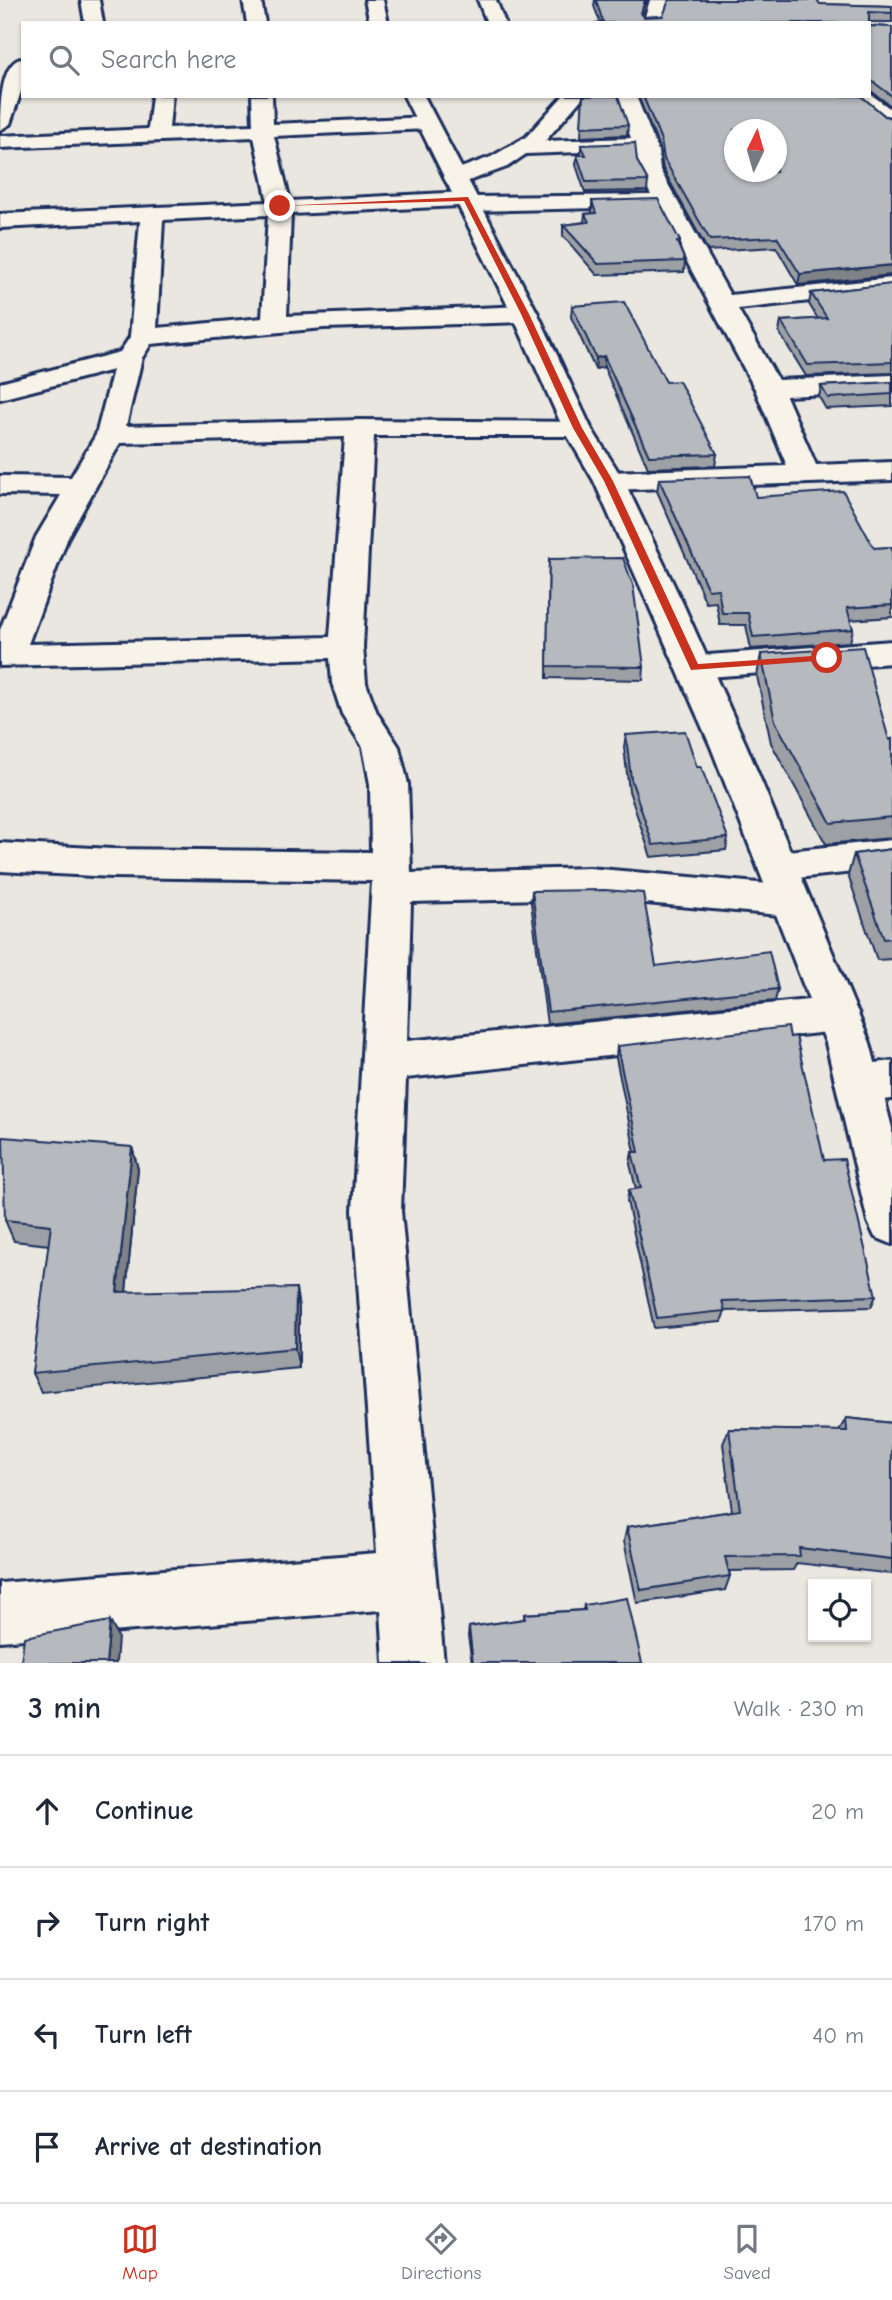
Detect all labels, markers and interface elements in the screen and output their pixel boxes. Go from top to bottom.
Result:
search box [21,21,871,98]
icon: search [45,41,83,79]
text: Search here [101,45,236,75]
north arrow [724,119,787,182]
route end [264,190,295,221]
route start [811,642,842,673]
map controls [808,1579,871,1642]
button: locate [808,1579,871,1642]
text: 3 min [28,1691,101,1726]
text: Walk · 230 m [734,1695,864,1722]
icon: ahead [28,1792,66,1830]
text: Continue [95,1796,193,1826]
text: 20 m [811,1798,864,1825]
icon: right [28,1904,66,1942]
text: Turn right [95,1908,209,1938]
text: 170 m [803,1910,864,1937]
icon: left [28,2016,66,2054]
text: Turn left [95,2020,192,2050]
text: 40 m [812,2022,864,2049]
icon: arrive [28,2128,66,2166]
text: Arrive at destination [95,2132,322,2162]
tab: Map [121,2220,159,2284]
tab: Directions [401,2220,481,2284]
tab: Saved [724,2220,771,2284]

